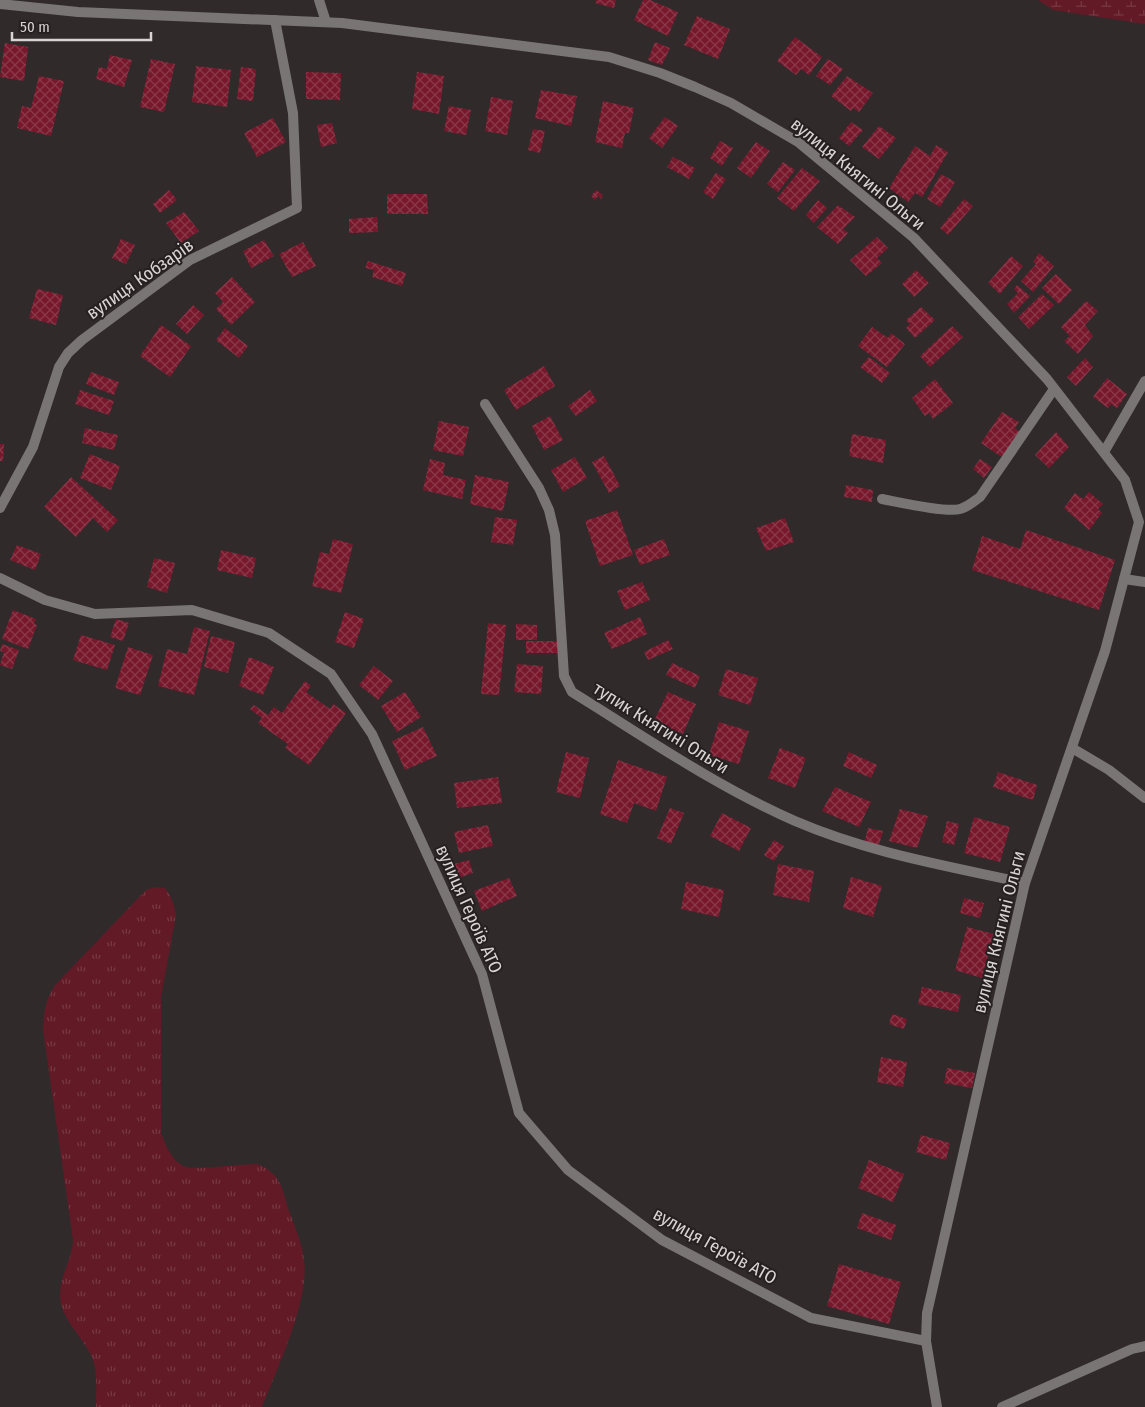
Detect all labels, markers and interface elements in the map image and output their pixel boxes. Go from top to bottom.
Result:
scale bar [12,10,151,42]
text: 50 m [20,18,50,36]
street label: вулиця Княгині Ольги [786,113,930,235]
street label: вулиця Кобзарів [82,234,198,324]
street label: тупик Княгині Ольги [589,677,733,779]
street label: вулиця Героїв АТО [431,841,507,977]
street label: вулиця Княгині Ольги [968,848,1030,1016]
street label: вулиця Героїв АТО [649,1203,781,1289]

